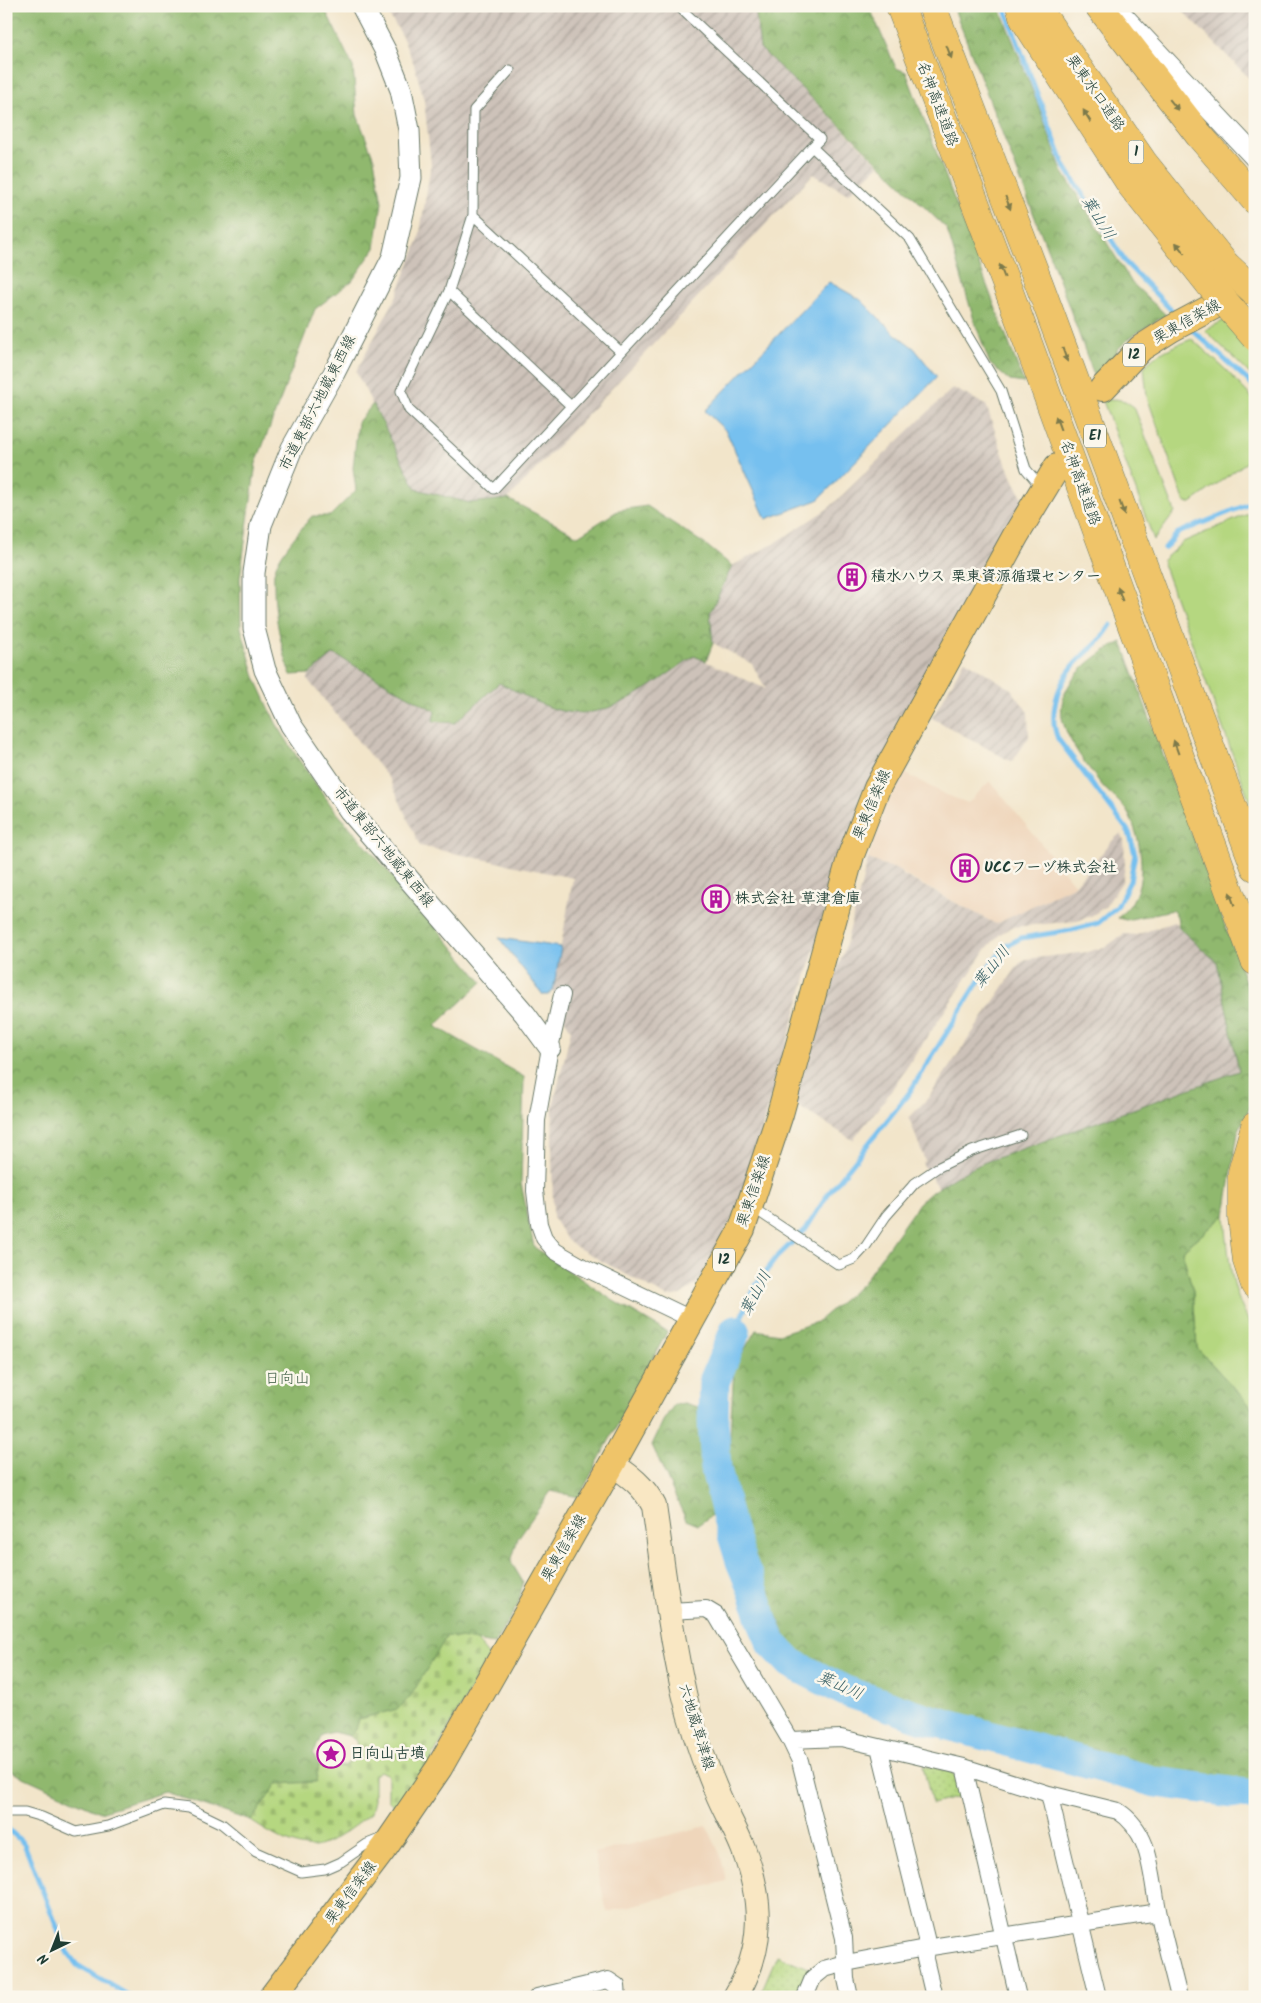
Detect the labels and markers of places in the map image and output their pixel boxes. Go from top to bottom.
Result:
building icon: 積水ハウス 栗東資源循環センター [837,562,867,592]
place label: 積水ハウス 栗東資源循環センター [871,565,1101,589]
building icon: UCCフーヅ株式会社 [950,853,980,883]
place label: UCCフーヅ株式会社 [984,856,1116,880]
building icon: 株式会社 草津倉庫 [701,884,731,914]
place label: 株式会社 草津倉庫 [735,887,861,911]
place icon: 日向山古墳 [316,1739,346,1769]
place label: 日向山古墳 [350,1742,425,1766]

